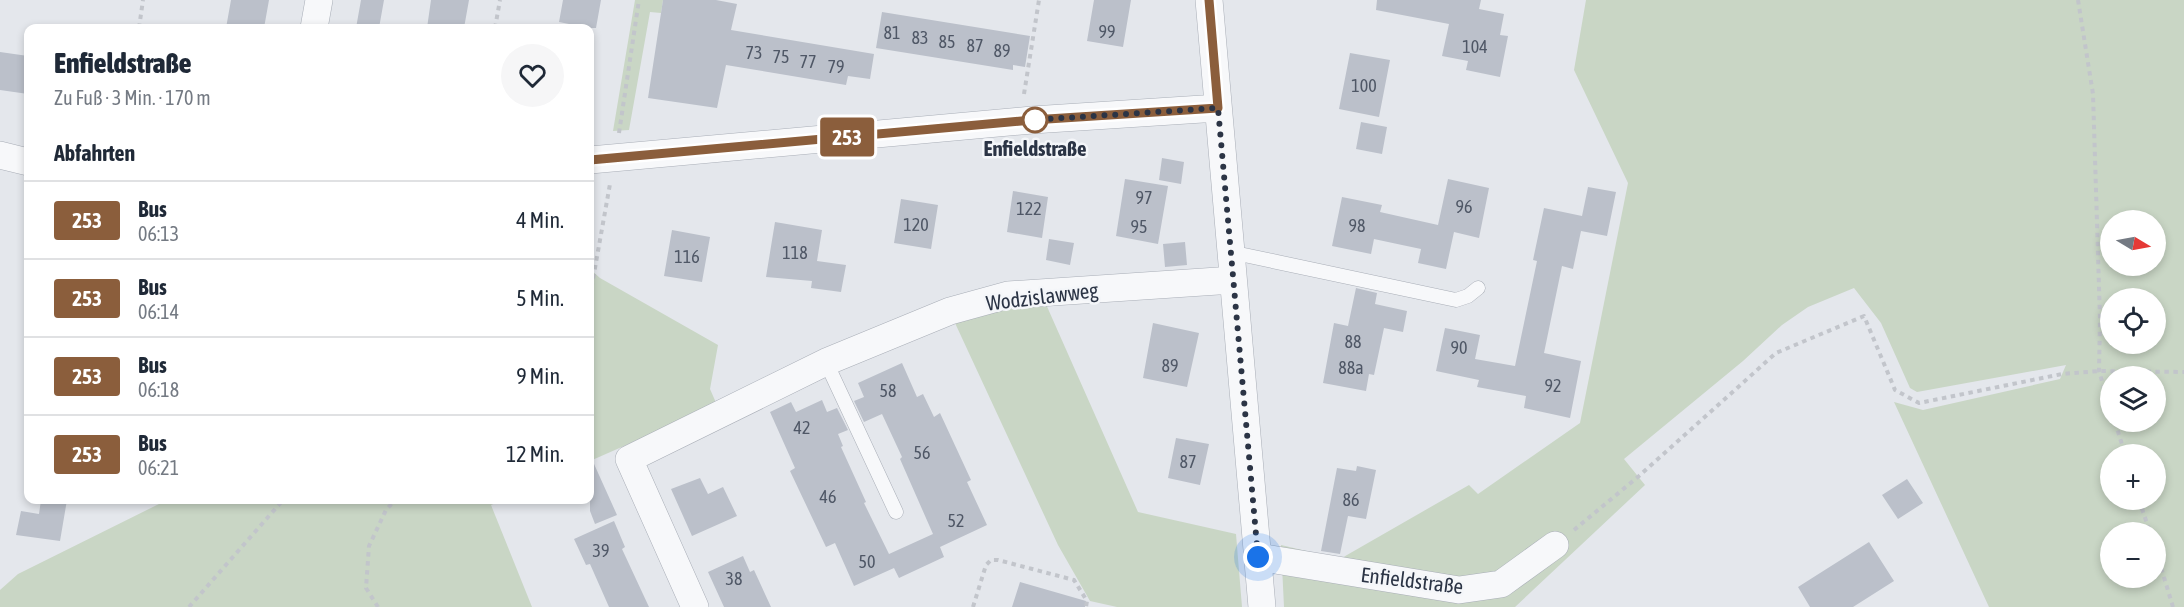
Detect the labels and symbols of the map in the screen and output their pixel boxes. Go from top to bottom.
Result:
house number: 99 [1099,21,1115,42]
house number: 81 [884,22,900,43]
house number: 83 [912,27,928,48]
house number: 85 [939,31,955,52]
house number: 87 [967,35,983,56]
house number: 104 [1462,36,1488,57]
house number: 89 [994,40,1010,61]
house number: 73 [746,42,762,63]
house number: 75 [773,46,789,67]
house number: 77 [800,51,816,72]
house number: 79 [828,56,844,77]
house number: 100 [1351,75,1377,96]
marker: Enfieldstraße [1022,107,1048,133]
line badge: 253 [812,118,882,156]
place label: Enfieldstraße [983,136,1087,160]
house number: 97 [1136,187,1152,208]
house number: 96 [1456,196,1472,217]
house number: 122 [1016,198,1042,219]
north arrow [2100,210,2166,276]
house number: 120 [903,214,929,235]
house number: 98 [1349,215,1365,236]
house number: 95 [1131,216,1147,237]
house number: 118 [782,242,808,263]
house number: 116 [674,246,700,267]
street label: Wodzislawweg [984,277,1100,315]
house number: 88 [1345,331,1361,352]
house number: 90 [1451,337,1467,358]
house number: 89 [1162,355,1178,376]
house number: 88a [1338,357,1364,378]
house number: 92 [1545,375,1561,396]
house number: 58 [880,380,896,401]
house number: 42 [794,417,810,438]
house number: 56 [914,442,930,463]
house number: 87 [1180,451,1196,472]
house number: 46 [820,486,836,507]
house number: 86 [1343,489,1359,510]
house number: 52 [948,510,964,531]
house number: 39 [593,540,609,561]
your location [1243,542,1273,572]
house number: 50 [859,551,875,572]
street label: Enfieldstraße [1359,562,1465,598]
house number: 38 [726,568,742,589]

